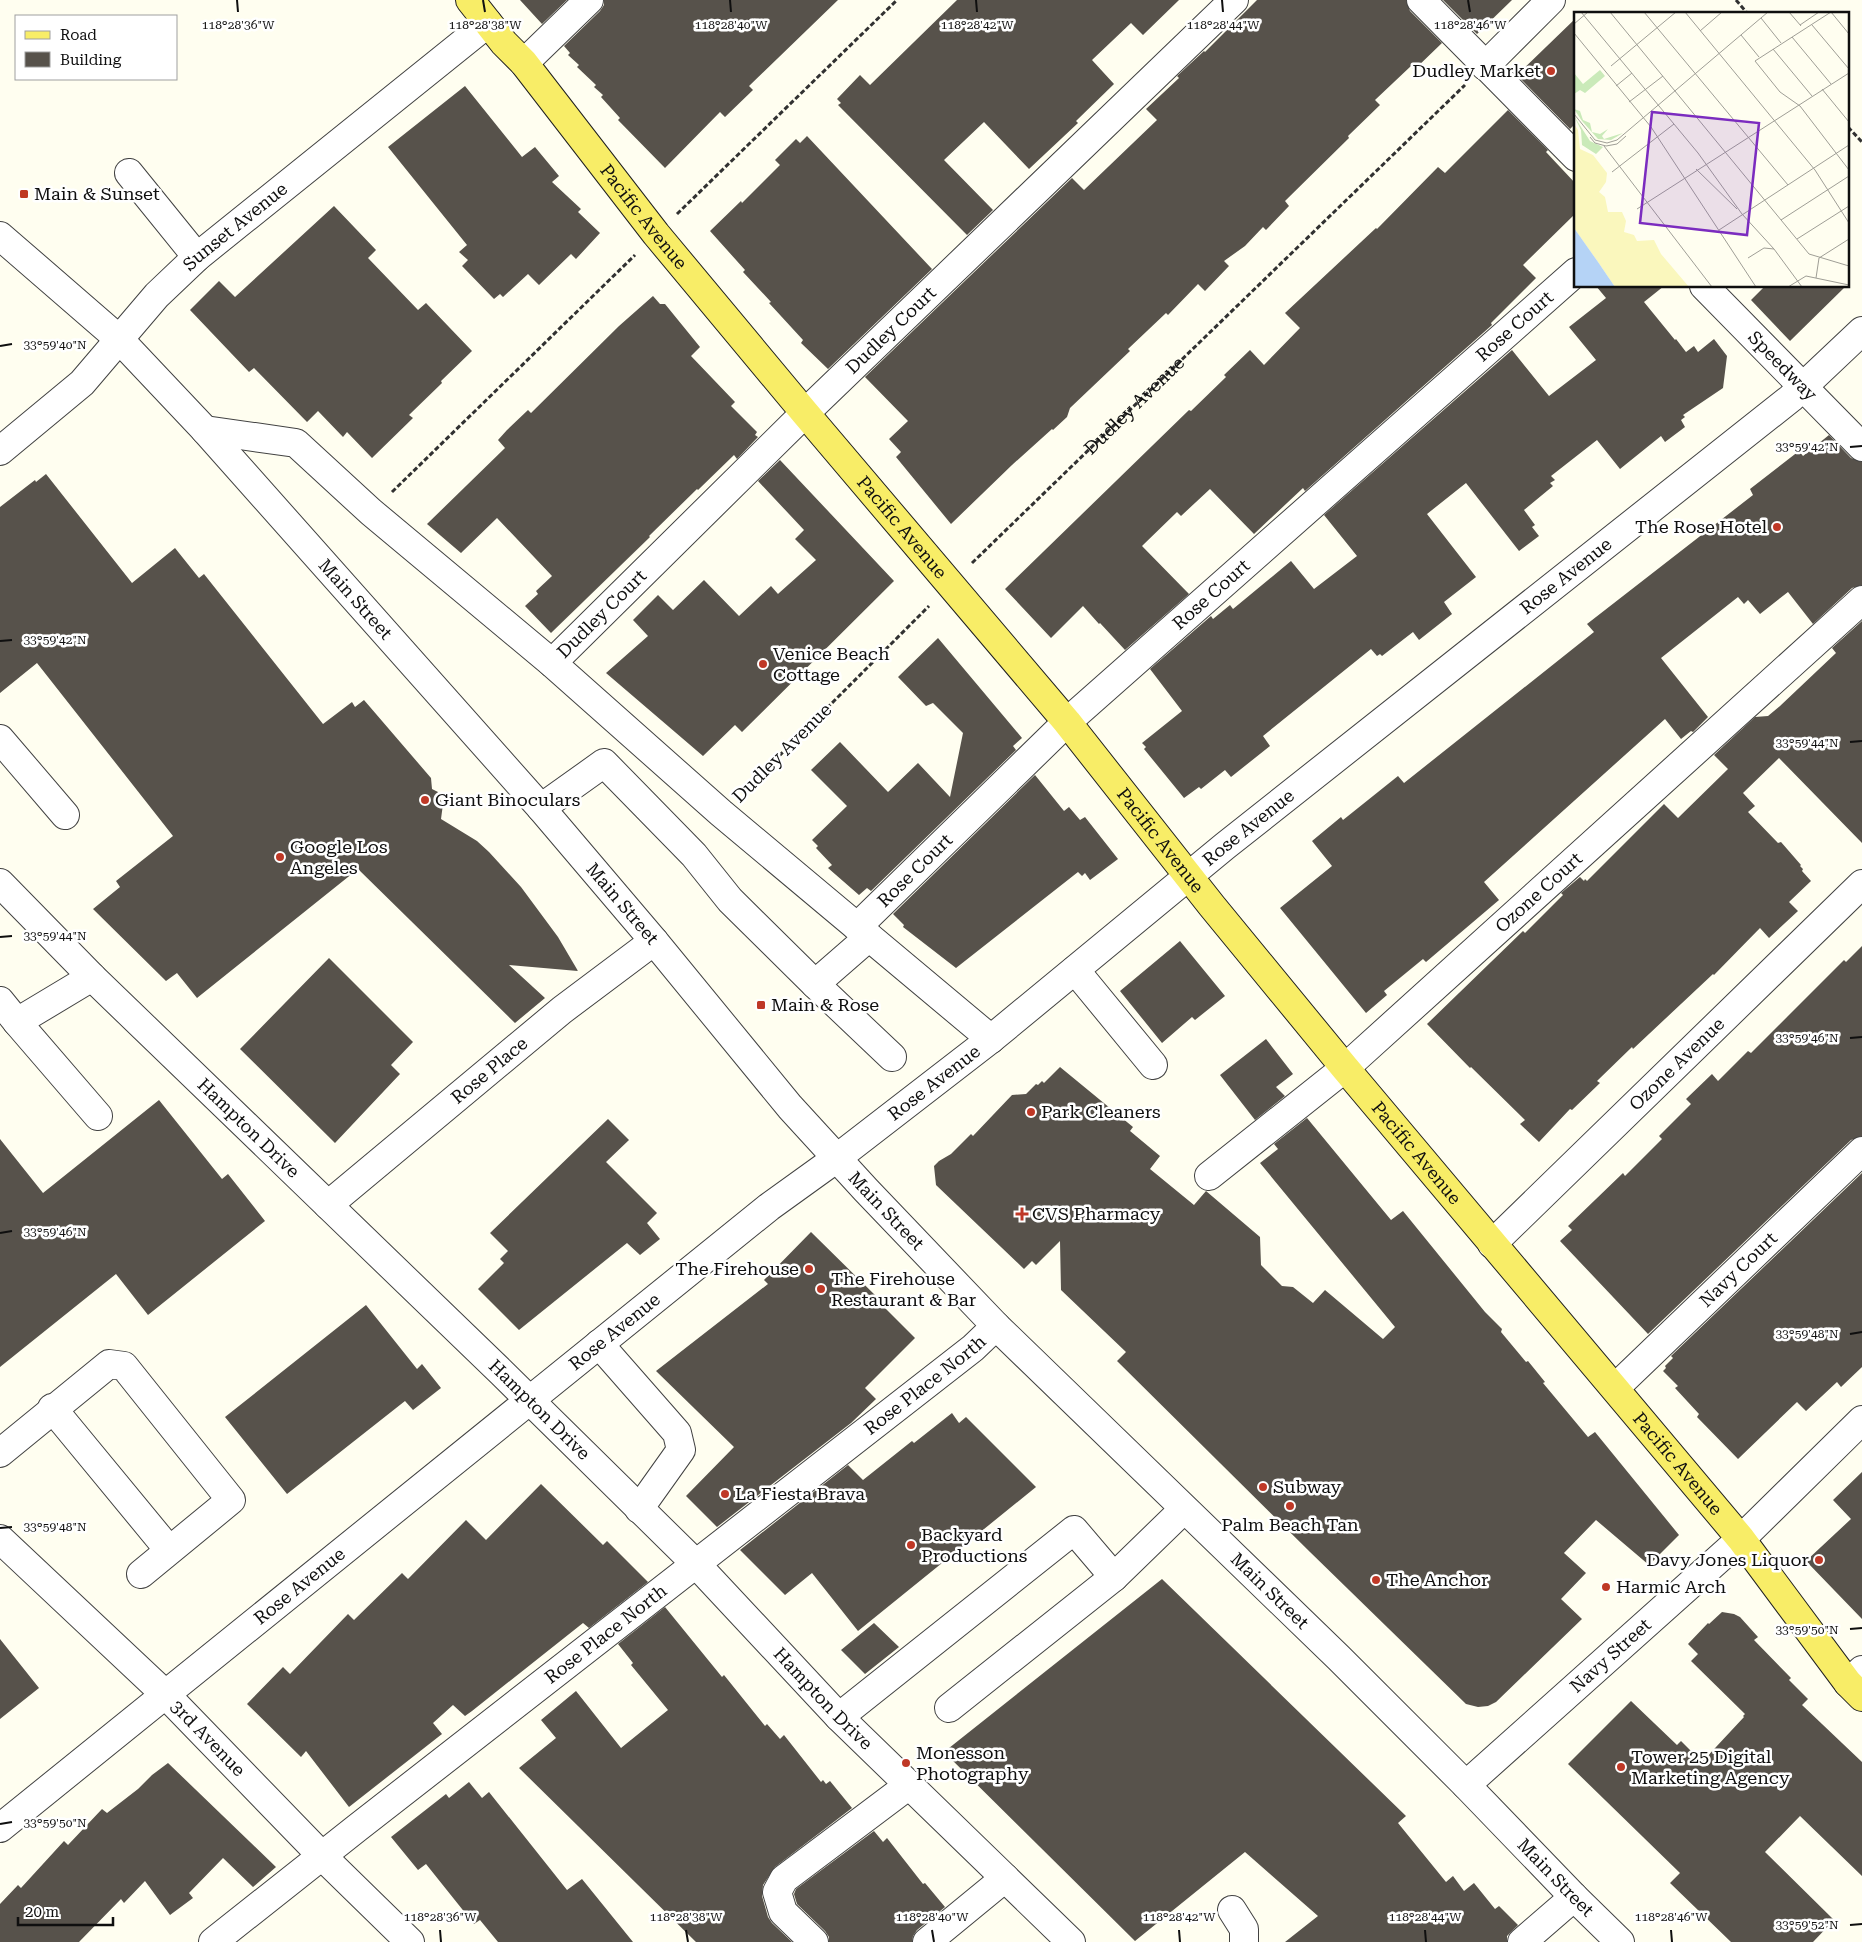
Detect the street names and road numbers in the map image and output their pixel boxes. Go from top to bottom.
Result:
street label: Pacific Avenue [596,160,692,273]
street label: Sunset Avenue [178,178,291,275]
street label: Dudley Court [841,282,940,378]
street label: Rose Court [1471,286,1557,365]
street label: Speedway [1744,326,1822,405]
street label: Dudley Avenue [1079,352,1189,459]
street label: Pacific Avenue [853,472,952,583]
street label: Rose Avenue [1516,533,1616,618]
street label: Main Street [315,554,397,644]
street label: Rose Court [1168,554,1254,634]
street label: Dudley Court [552,565,651,662]
street label: Dudley Avenue [728,699,836,807]
street label: Pacific Avenue [1113,783,1209,897]
street label: Rose Avenue [1198,784,1298,870]
street label: Rose Court [873,829,956,911]
street label: Ozone Court [1491,848,1586,937]
street label: Main Street [582,858,663,949]
street label: Ozone Avenue [1625,1013,1729,1115]
street label: Rose Place [447,1032,531,1108]
street label: Rose Avenue [884,1040,984,1125]
street label: Hampton Drive [193,1074,304,1182]
street label: Pacific Avenue [1368,1097,1466,1208]
street label: Main Street [844,1167,929,1254]
street label: Navy Court [1695,1227,1781,1311]
street label: Rose Avenue [565,1288,664,1374]
street label: Rose Place North [860,1330,990,1439]
street label: Hampton Drive [485,1355,595,1464]
street label: Pacific Avenue [1629,1408,1727,1519]
street label: Rose Avenue [250,1543,349,1629]
street label: Main Street [1227,1548,1314,1633]
street label: Rose Place North [540,1580,671,1688]
street label: Navy Street [1566,1614,1655,1697]
street label: Hampton Drive [770,1643,877,1754]
street label: 3rd Avenue [167,1695,250,1780]
street label: Main Street [1513,1834,1599,1921]

